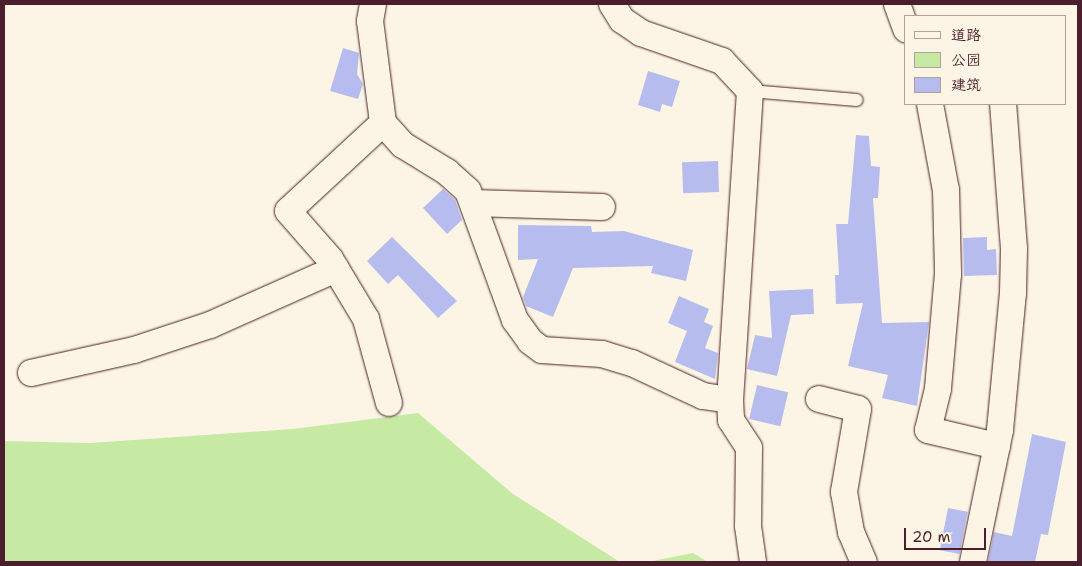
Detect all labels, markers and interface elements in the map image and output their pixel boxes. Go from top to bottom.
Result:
legend [904,15,1067,105]
text: 道路 [951,25,981,45]
text: 公园 [951,50,981,70]
text: 建筑 [951,75,981,95]
scale bar [907,518,990,550]
text: 20 m [912,527,951,547]

